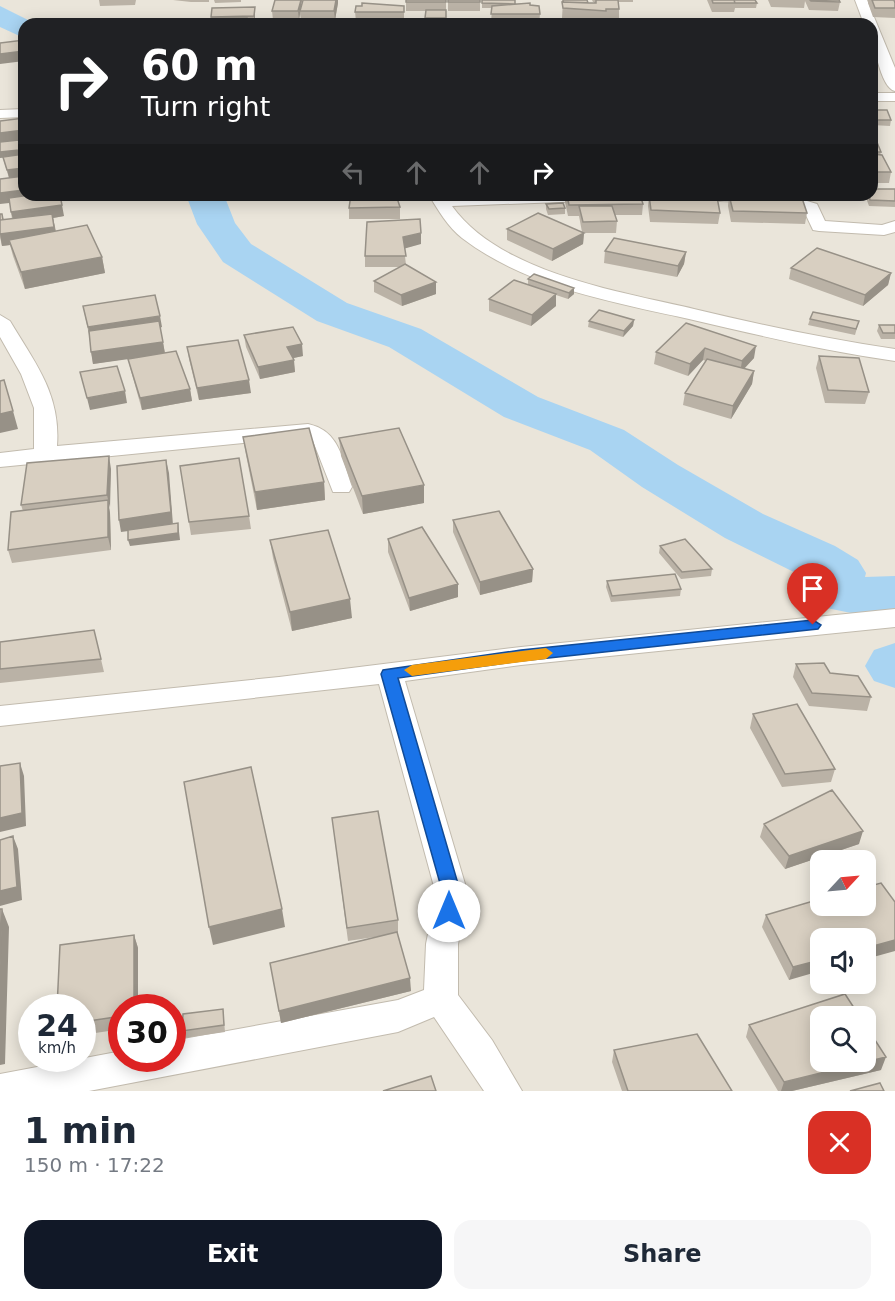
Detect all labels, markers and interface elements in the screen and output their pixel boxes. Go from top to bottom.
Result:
text: 60 m [141,41,258,90]
icon: right [42,42,120,120]
text: Turn right [141,91,270,122]
icon: left [337,156,370,189]
icon: ahead [400,156,433,189]
icon: ahead [463,156,496,189]
icon: right [526,156,559,189]
pin [787,563,838,625]
icon: arrive [796,572,829,605]
north arrow [810,850,876,916]
map controls [810,850,876,1072]
position arrow [417,879,481,943]
button: sound [810,928,876,994]
speed limit sign: 30 [108,994,186,1072]
button: search [810,1006,876,1072]
text: 24 [36,1008,78,1043]
text: km/h [38,1039,76,1057]
text: 1 min [24,1110,137,1151]
button: close [808,1111,871,1174]
text: 150 m · 17:22 [24,1153,165,1177]
button: Exit [24,1220,442,1289]
button: Share [454,1220,871,1289]

